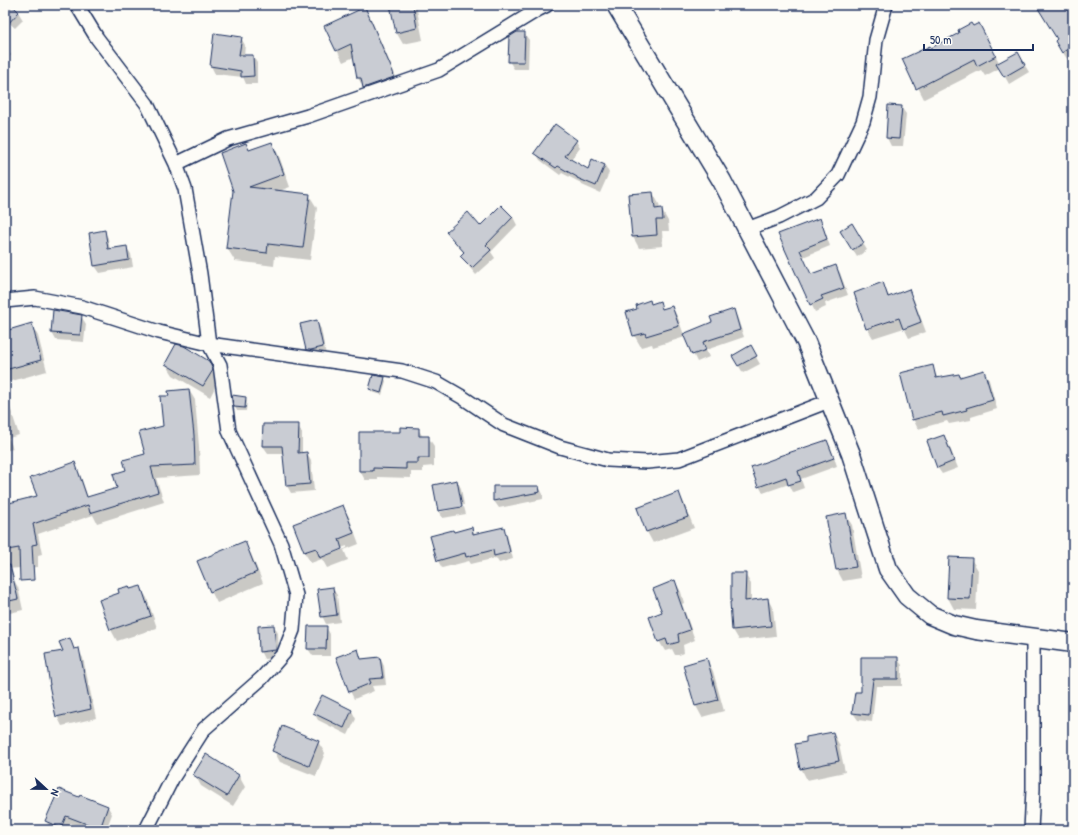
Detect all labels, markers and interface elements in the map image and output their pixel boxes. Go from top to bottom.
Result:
scale bar [924,26,1033,52]
text: 50 m [930,31,951,48]
north arrow [26,769,66,809]
text: N [48,787,63,798]

